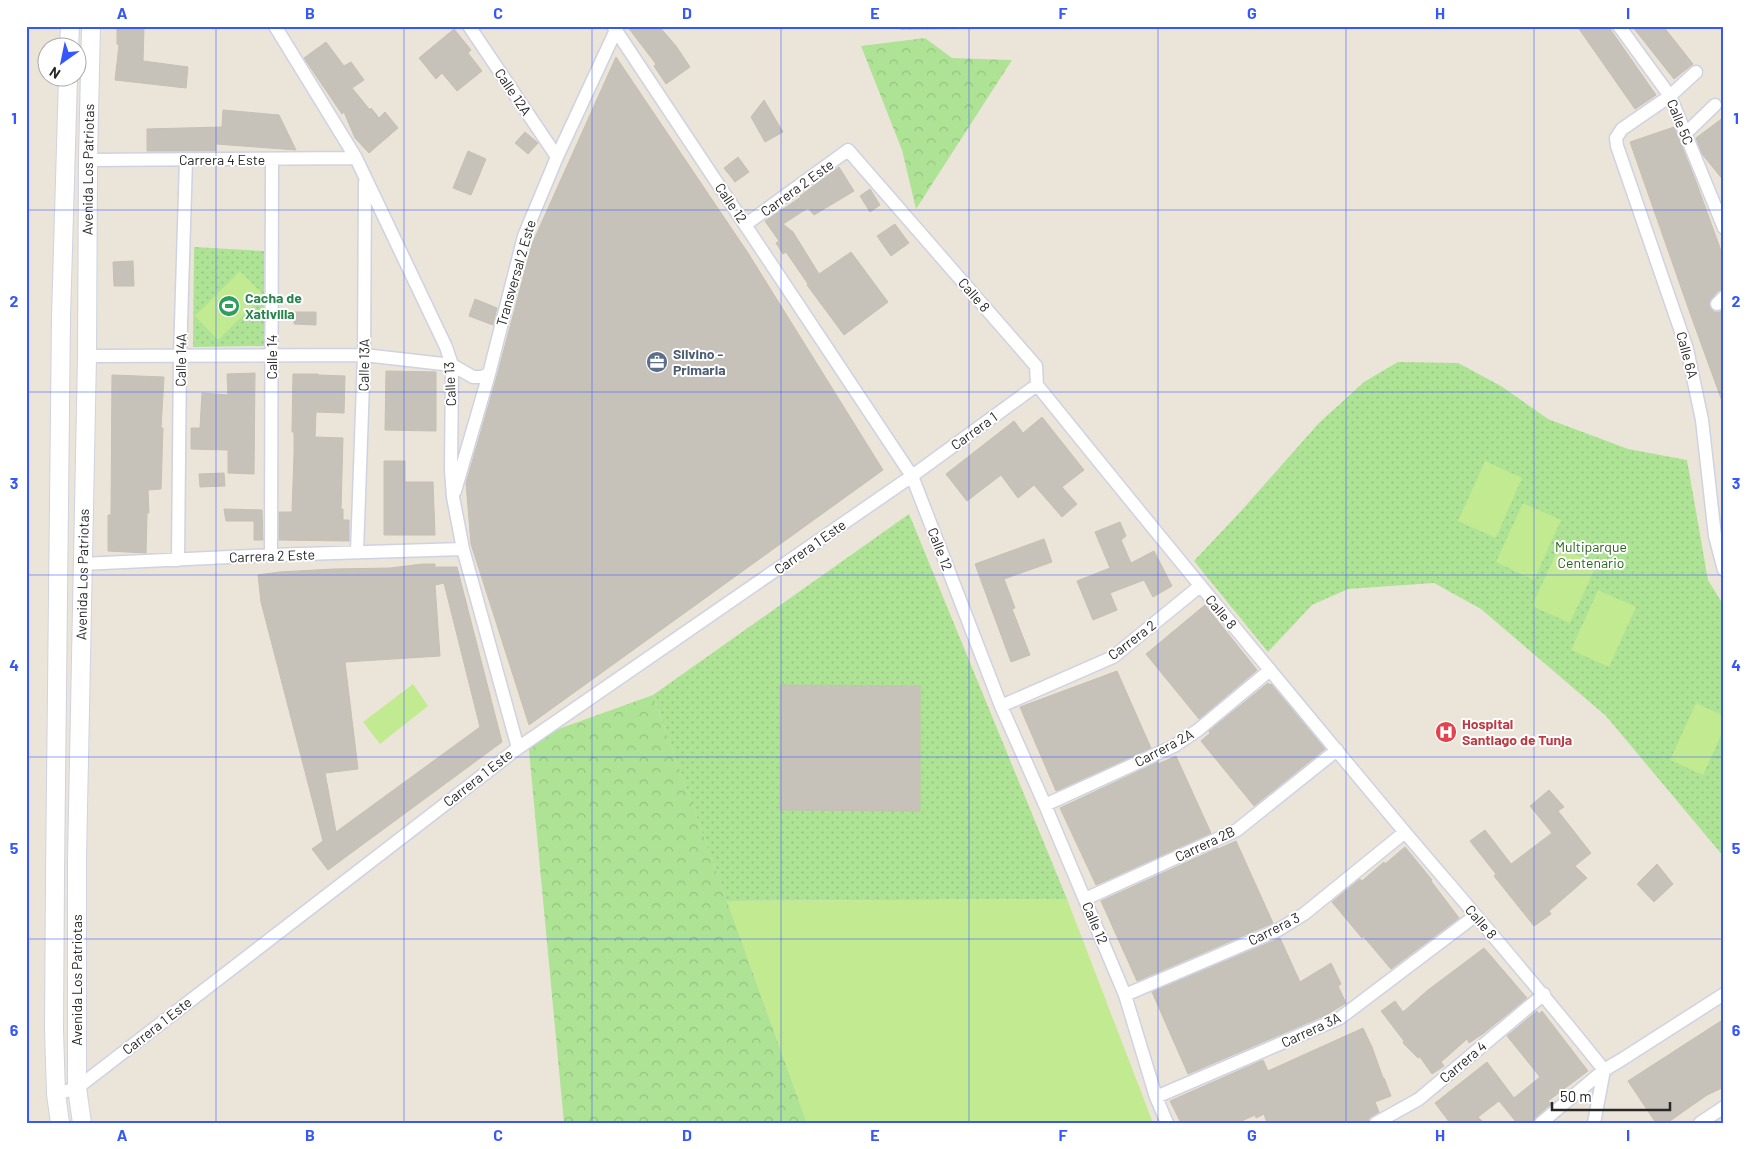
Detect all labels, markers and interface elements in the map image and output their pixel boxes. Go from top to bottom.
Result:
text: A [117,3,128,22]
text: B [305,3,315,22]
text: C [493,3,503,22]
text: D [682,3,692,22]
text: E [870,3,880,22]
text: F [1059,3,1068,22]
text: G [1247,3,1257,22]
text: H [1435,3,1445,22]
text: I [1626,3,1630,22]
north arrow [38,38,88,88]
text: N [46,64,63,83]
street label: Calle 12A [492,65,536,119]
street label: Calle 5C [1664,96,1697,147]
street label: Avenida Los Patriotas [79,103,97,235]
text: 1 [11,108,17,127]
text: 1 [1733,108,1739,127]
street label: Carrera 4 Este [179,151,265,168]
street label: Carrera 2 Este [757,155,836,220]
street label: Calle 12 [712,179,751,226]
street label: Transversal 2 Este [492,218,539,328]
street label: Calle 8 [955,274,994,315]
place label: Cacha de Xativilla [245,289,302,322]
text: 2 [10,291,19,310]
text: 2 [1732,291,1741,310]
sports icon: Cacha de Xativilla [217,294,241,318]
street label: Calle 6A [1673,330,1702,381]
street label: Calle 14A [172,333,189,387]
street label: Calle 14 [263,335,280,379]
street label: Calle 13A [355,338,372,392]
place label: Silvino - Primaria [673,345,726,378]
office icon: Silvino - Primaria [645,350,669,374]
street label: Calle 13 [440,361,459,407]
street label: Carrera 1 [947,408,1000,453]
text: 3 [10,473,18,492]
text: 3 [1732,473,1740,492]
street label: Avenida Los Patriotas [72,508,92,640]
street label: Carrera 1 Este [771,516,849,577]
street label: Calle 12 [925,525,956,573]
park label: Multiparque Centenario [1555,538,1627,571]
street label: Carrera 2 Este [229,546,315,565]
street label: Calle 8 [1202,591,1241,632]
street label: Carrera 2 [1104,616,1159,663]
text: 4 [9,655,19,674]
text: 4 [1731,655,1741,674]
place label: Hospital Santiago de Tunja [1462,715,1572,748]
hospital icon: Hospital Santiago de Tunja [1434,720,1458,744]
street label: Carrera 2A [1131,725,1197,770]
street label: Carrera 1 Este [440,745,516,810]
street label: Carrera 2B [1172,822,1238,865]
text: 5 [10,838,19,857]
text: 5 [1732,838,1741,857]
street label: Calle 12 [1079,899,1112,947]
street label: Calle 8 [1462,901,1501,942]
street label: Carrera 3 [1245,908,1302,949]
street label: Avenida Los Patriotas [68,914,85,1046]
street label: Carrera 1 Este [119,993,195,1058]
street label: Carrera 3A [1278,1008,1344,1051]
text: 6 [10,1020,19,1039]
text: 6 [1732,1020,1741,1039]
street label: Carrera 4 [1436,1037,1490,1086]
scale bar [1552,1079,1670,1111]
text: 50 m [1560,1087,1592,1105]
text: A [117,1125,128,1144]
text: B [305,1125,315,1144]
text: C [493,1125,503,1144]
text: D [682,1125,692,1144]
text: E [870,1125,880,1144]
text: F [1059,1125,1068,1144]
text: G [1247,1125,1257,1144]
text: H [1435,1125,1445,1144]
text: I [1626,1125,1630,1144]

